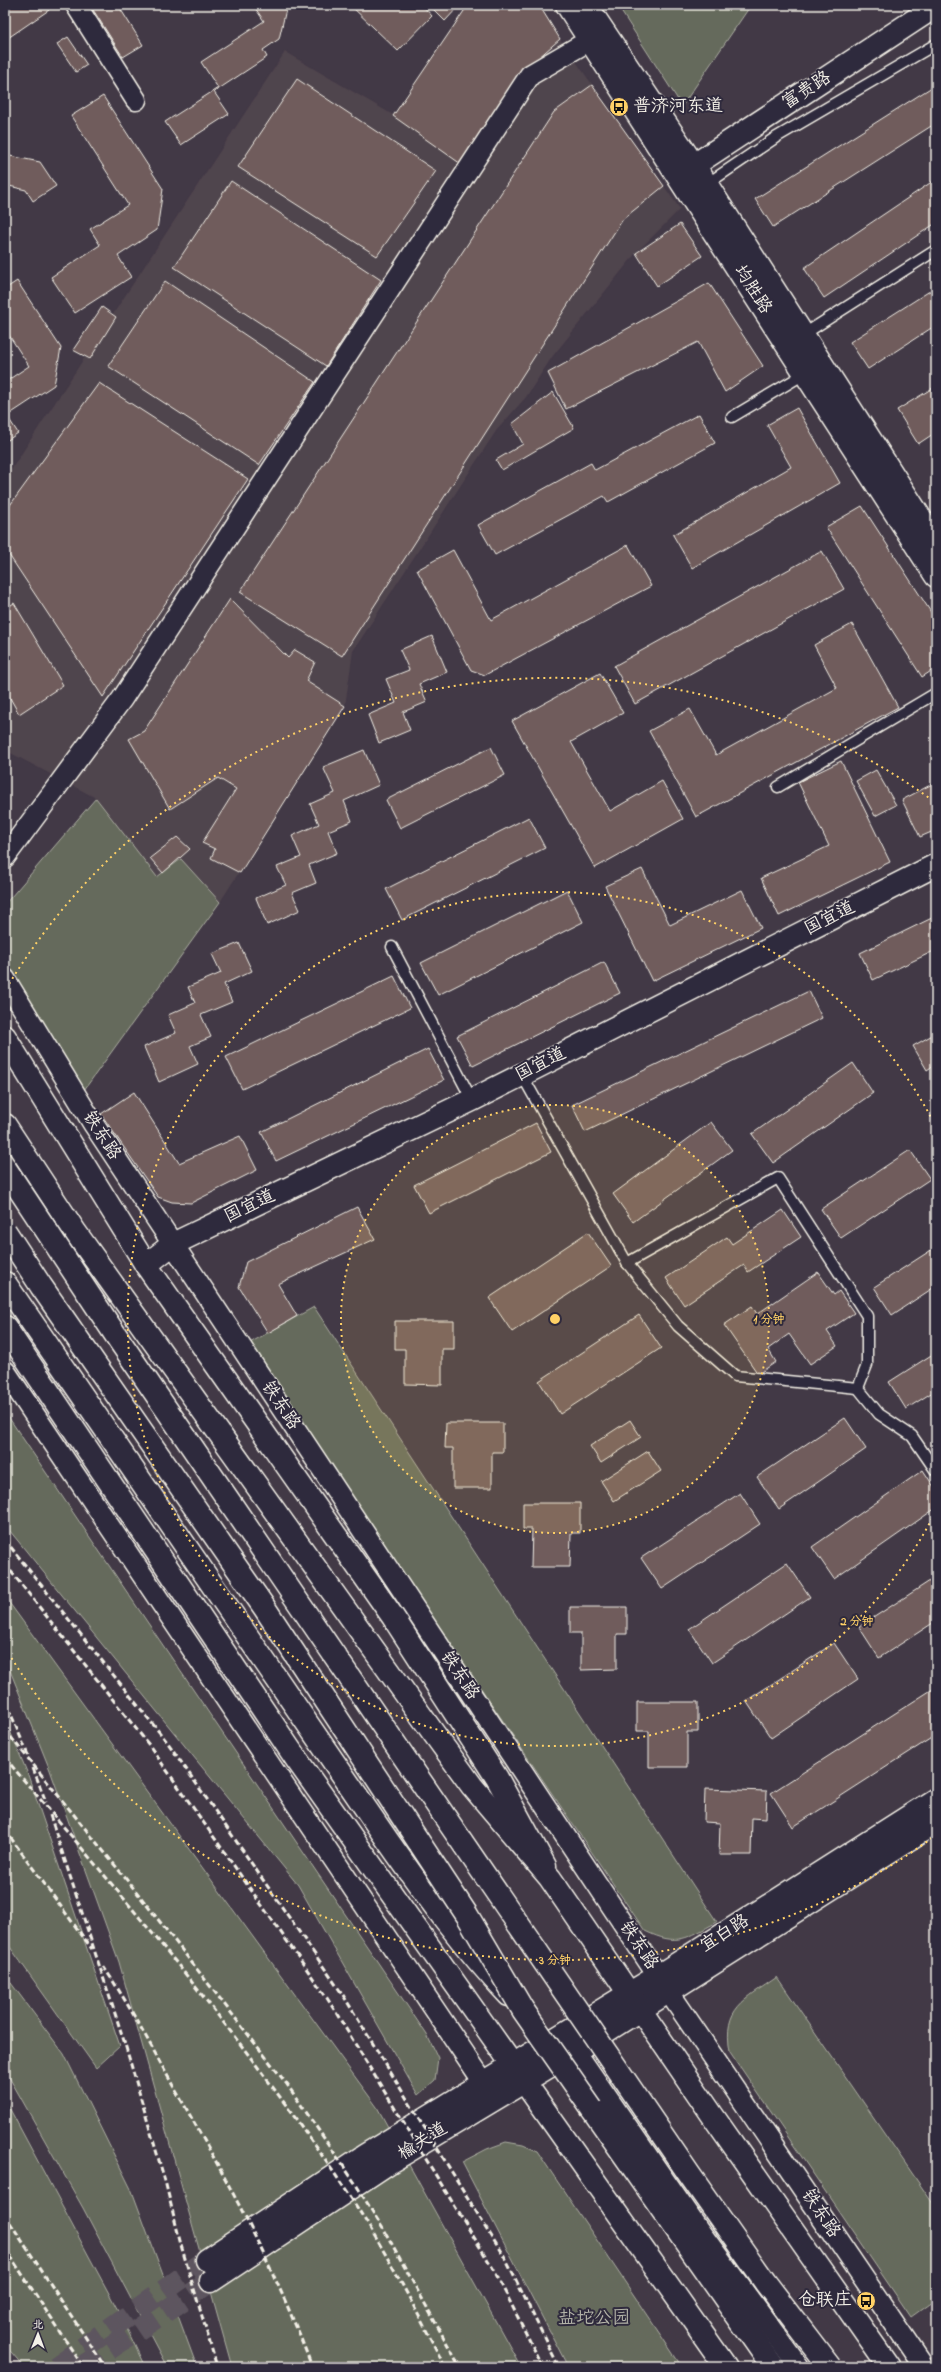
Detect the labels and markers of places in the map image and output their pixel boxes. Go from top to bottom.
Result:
place label: 普济河东道 [633,94,723,120]
bus stop icon: 普济河东道 [608,96,630,118]
centre of rings [548,1312,562,1326]
place label: 仓联庄 [798,2288,852,2314]
bus stop icon: 仓联庄 [855,2290,877,2312]

